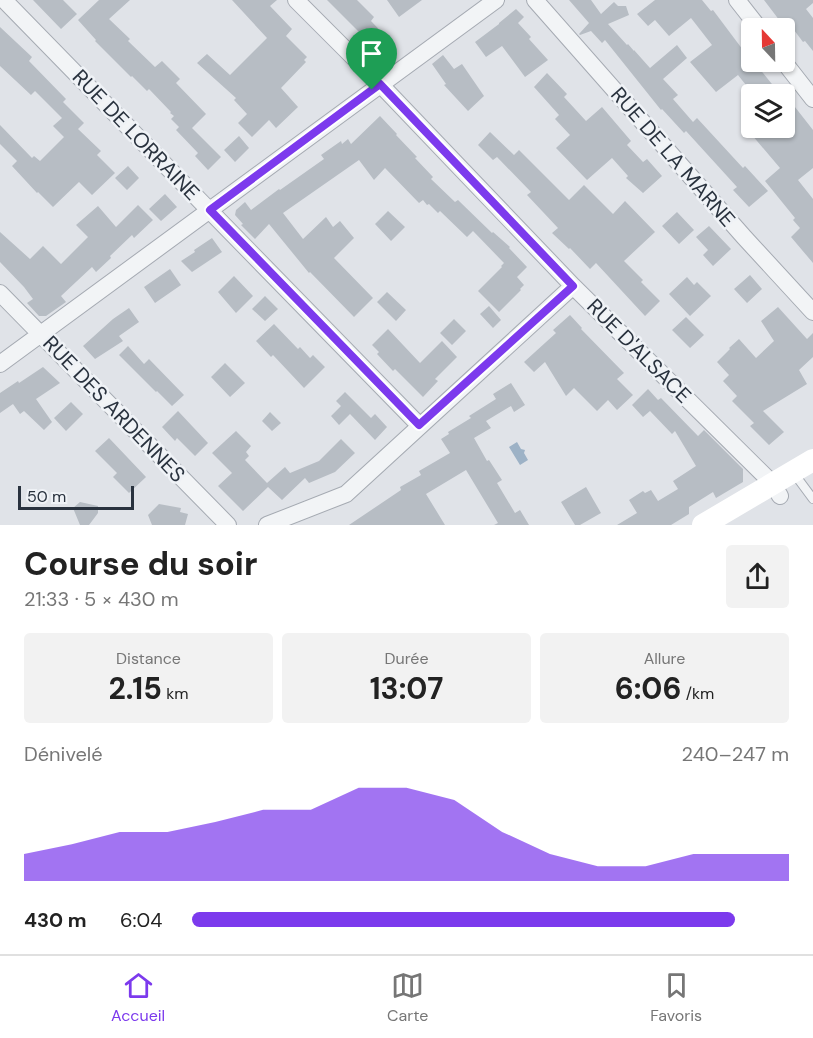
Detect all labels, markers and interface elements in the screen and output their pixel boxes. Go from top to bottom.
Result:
north arrow [741,18,795,72]
map controls [741,18,795,138]
pin [346,28,397,90]
icon: arrive [355,37,388,70]
street label: RUE DE LORRAINE [66,64,206,206]
street label: RUE DE LA MARNE [604,81,742,233]
button: layers [741,84,795,138]
street label: RUE D'ALSACE [581,293,697,409]
street label: RUE DES ARDENNES [37,330,191,488]
scale bar [18,483,134,510]
text: 50 m [27,486,66,507]
text: Course du soir [24,542,257,585]
button: share [726,545,789,608]
text: 21:33 · 5 × 430 m [24,586,179,612]
text: Distance [116,648,181,669]
text: Durée [385,648,428,669]
text: Allure [644,648,685,669]
text: 2.15 [108,669,162,708]
text: 13:07 [370,669,443,708]
text: 6:06 [615,669,681,708]
text: km [162,683,189,704]
text: /km [681,683,714,704]
text: Dénivelé [24,741,103,767]
text: 240–247 m [681,741,789,767]
text: 430 m [24,907,87,933]
text: 6:04 [120,907,162,933]
tab: Accueil [111,969,165,1026]
tab: Carte [387,969,428,1026]
tab: Favoris [650,969,702,1026]

